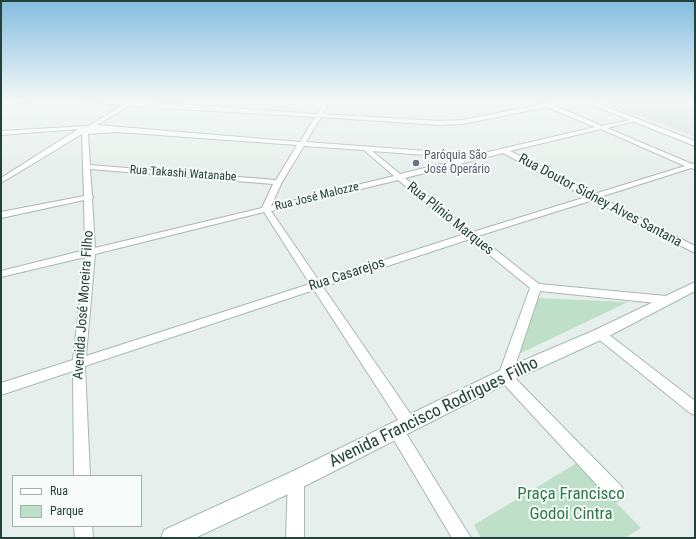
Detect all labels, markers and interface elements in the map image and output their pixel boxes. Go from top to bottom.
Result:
place label: Paróquia São José Operário [424,149,490,177]
street label: Rua Doutor Sidney Alves Santana [515,151,685,251]
marker: Paróquia São José Operário [411,158,421,168]
street label: Rua Takashi Watanabe [129,163,237,185]
street label: Rua Plínio Marques [403,179,497,259]
street label: Rua José Malozze [274,180,360,214]
street label: Avenida José Moreira Filho [70,230,98,380]
street label: Rua Casarejos [307,255,387,295]
street label: Avenida Francisco Rodrigues Filho [326,353,542,473]
legend [12,475,142,527]
text: Rua [50,484,68,498]
park label: Praça Francisco Godoi Cintra [517,485,625,525]
text: Parque [50,504,83,518]

